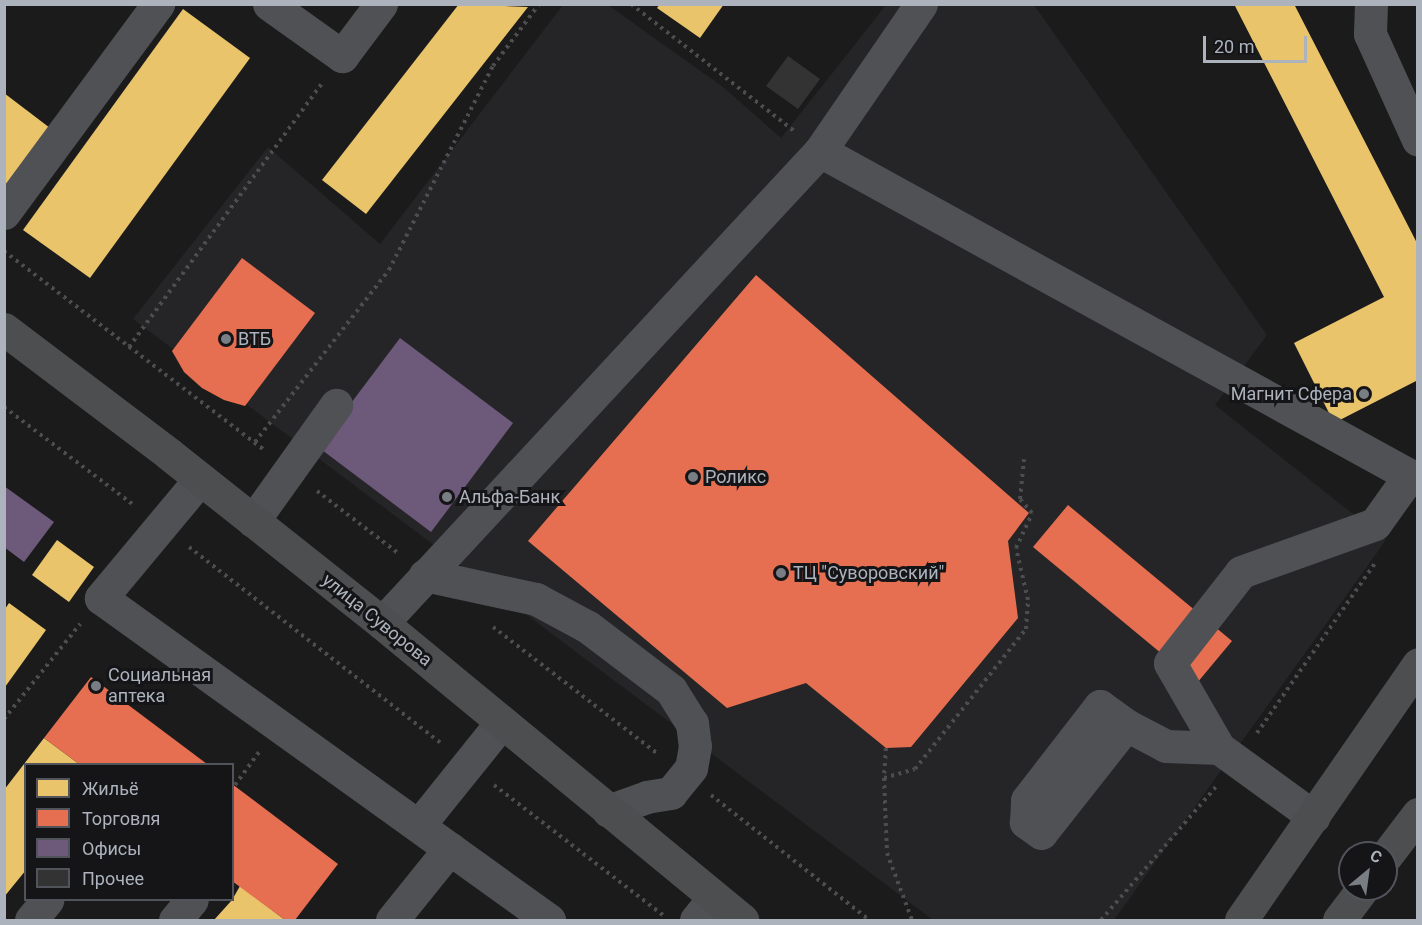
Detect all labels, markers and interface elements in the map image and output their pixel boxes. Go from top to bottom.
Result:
scale bar [1206,24,1310,62]
text: 20 m [1214,36,1254,57]
place label: ВТБ [238,328,271,350]
marker: ВТБ [219,332,233,346]
place label: Магнит Сфера [1231,383,1352,405]
marker: Магнит Сфера [1357,387,1371,401]
place label: Роликс [705,466,766,488]
marker: Роликс [686,470,700,484]
place label: Альфа-Банк [459,486,560,508]
marker: Альфа-Банк [440,490,454,504]
place label: ТЦ "Суворовский" [793,562,944,584]
marker: ТЦ "Суворовский" [774,566,788,580]
street label: улица Суворова [318,569,436,671]
place label: Социальная аптека [108,665,211,708]
marker: Социальная аптека [89,679,103,693]
legend [24,763,234,901]
text: Жильё [82,778,138,799]
text: Торговля [82,808,160,829]
text: Офисы [82,838,141,859]
north arrow [1338,841,1398,901]
text: С [1367,846,1385,867]
text: Прочее [82,868,144,889]

